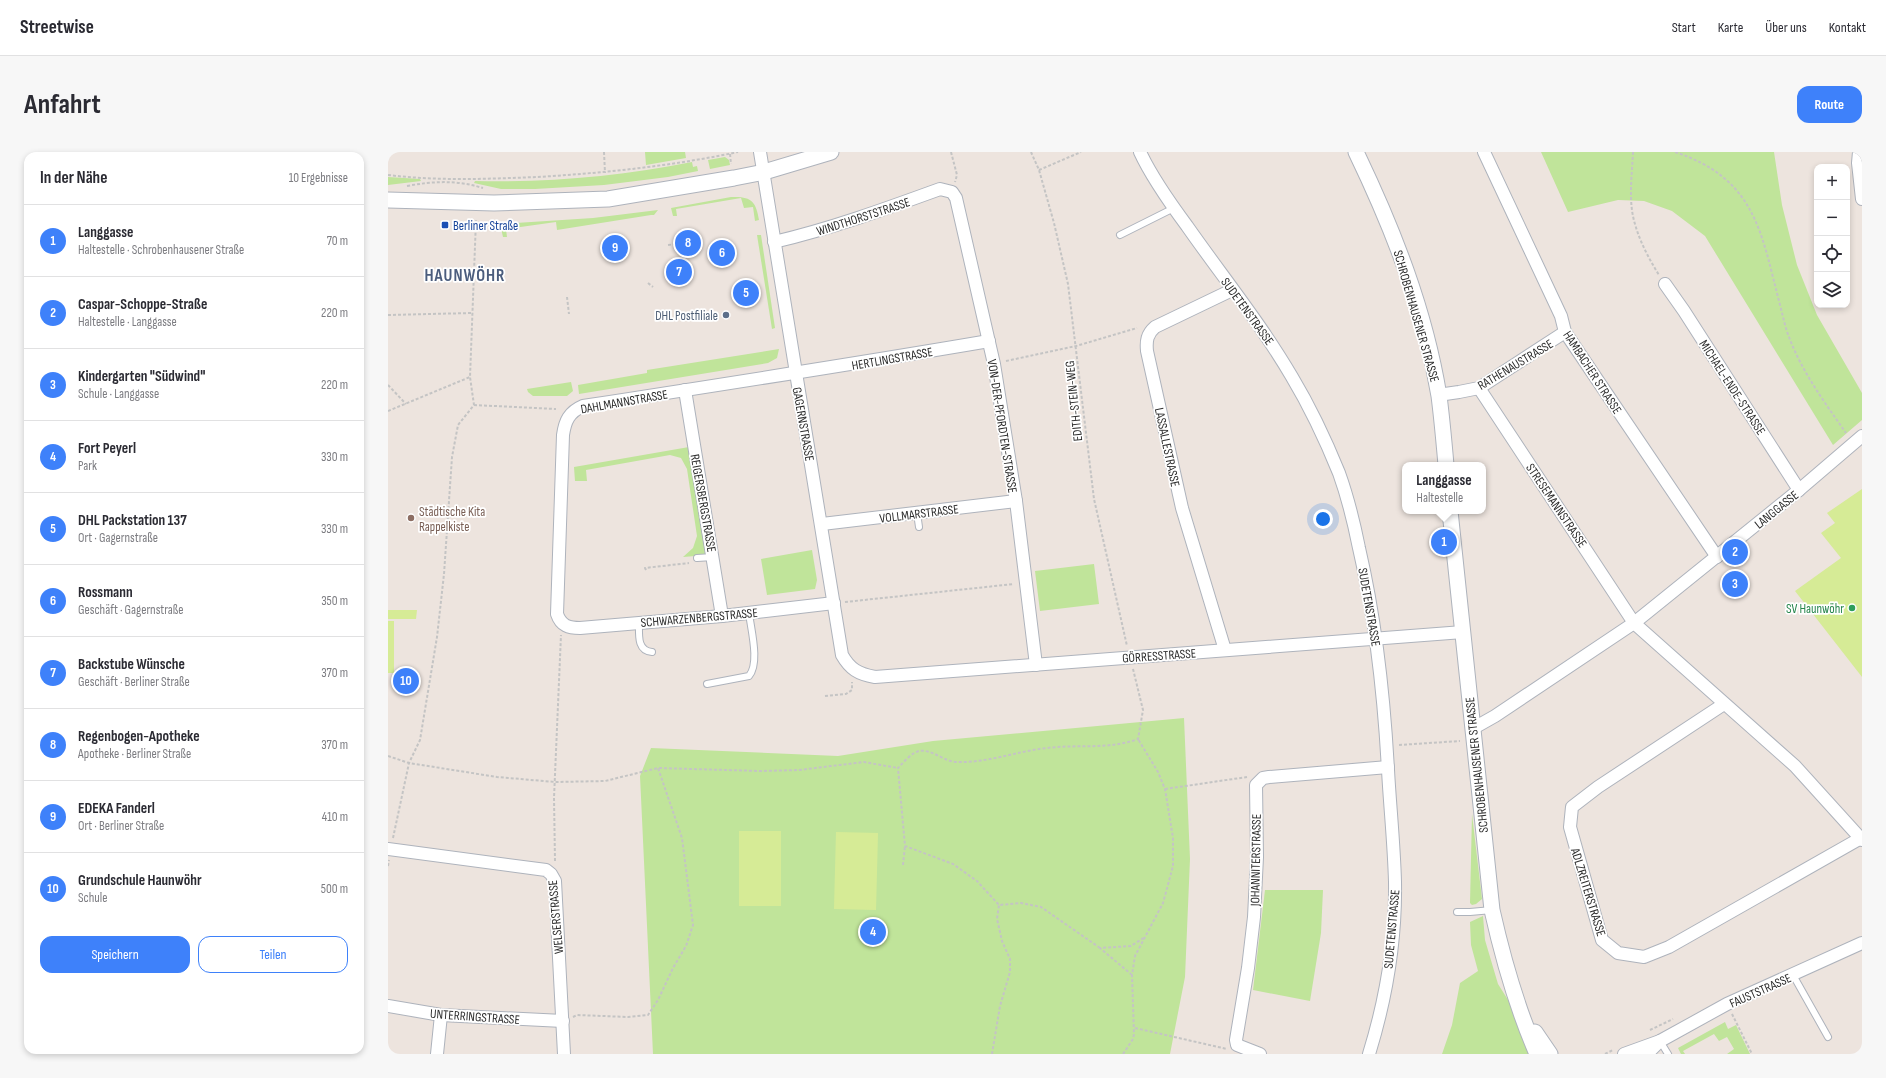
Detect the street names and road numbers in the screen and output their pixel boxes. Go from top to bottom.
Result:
street label: WINDTHORSTSTRASSE [815,194,912,240]
street label: SCHROBENHAUSENER STRASSE [1390,248,1443,384]
street label: SUDETENSTRASSE [1217,275,1277,348]
street label: HAMBACHER STRASSE [1559,328,1625,417]
street label: RATHENAUSTRASSE [1475,336,1556,394]
street label: MICHAEL-ENDE-STRASSE [1695,337,1769,438]
street label: HERTLINGSTRASSE [850,344,934,374]
street label: VON-DER-PFORDTEN-STRASSE [984,358,1020,494]
street label: EDITH-STEIN-WEG [1062,360,1086,442]
street label: DAHLMANNSTRASSE [579,386,669,418]
street label: GAGERNSTRASSE [789,386,817,462]
street label: LASSALLESTRASSE [1151,406,1183,488]
street label: REIGERSBERGSTRASSE [687,453,720,554]
street label: STRESEMANNSTRASSE [1522,460,1590,551]
street label: LANGGASSE [1751,487,1802,532]
street label: VOLLMARSTRASSE [879,501,960,527]
street label: SUDETENSTRASSE [1354,567,1384,648]
street label: SCHWARZENBERGSTRASSE [640,605,758,631]
street label: GÖRRESSTRASSE [1121,644,1197,667]
street label: SCHROBENHAUSENER STRASSE [1462,696,1492,834]
street label: JOHANNITERSTRASSE [1247,814,1265,907]
street label: ADLZREITERSTRASSE [1567,845,1609,938]
street label: WELSERSTRASSE [545,879,567,954]
street label: SUDETENSTRASSE [1381,889,1403,969]
street label: FAUSTSTRASSE [1727,970,1794,1012]
street label: UNTERRINGSTRASSE [430,1006,520,1028]

